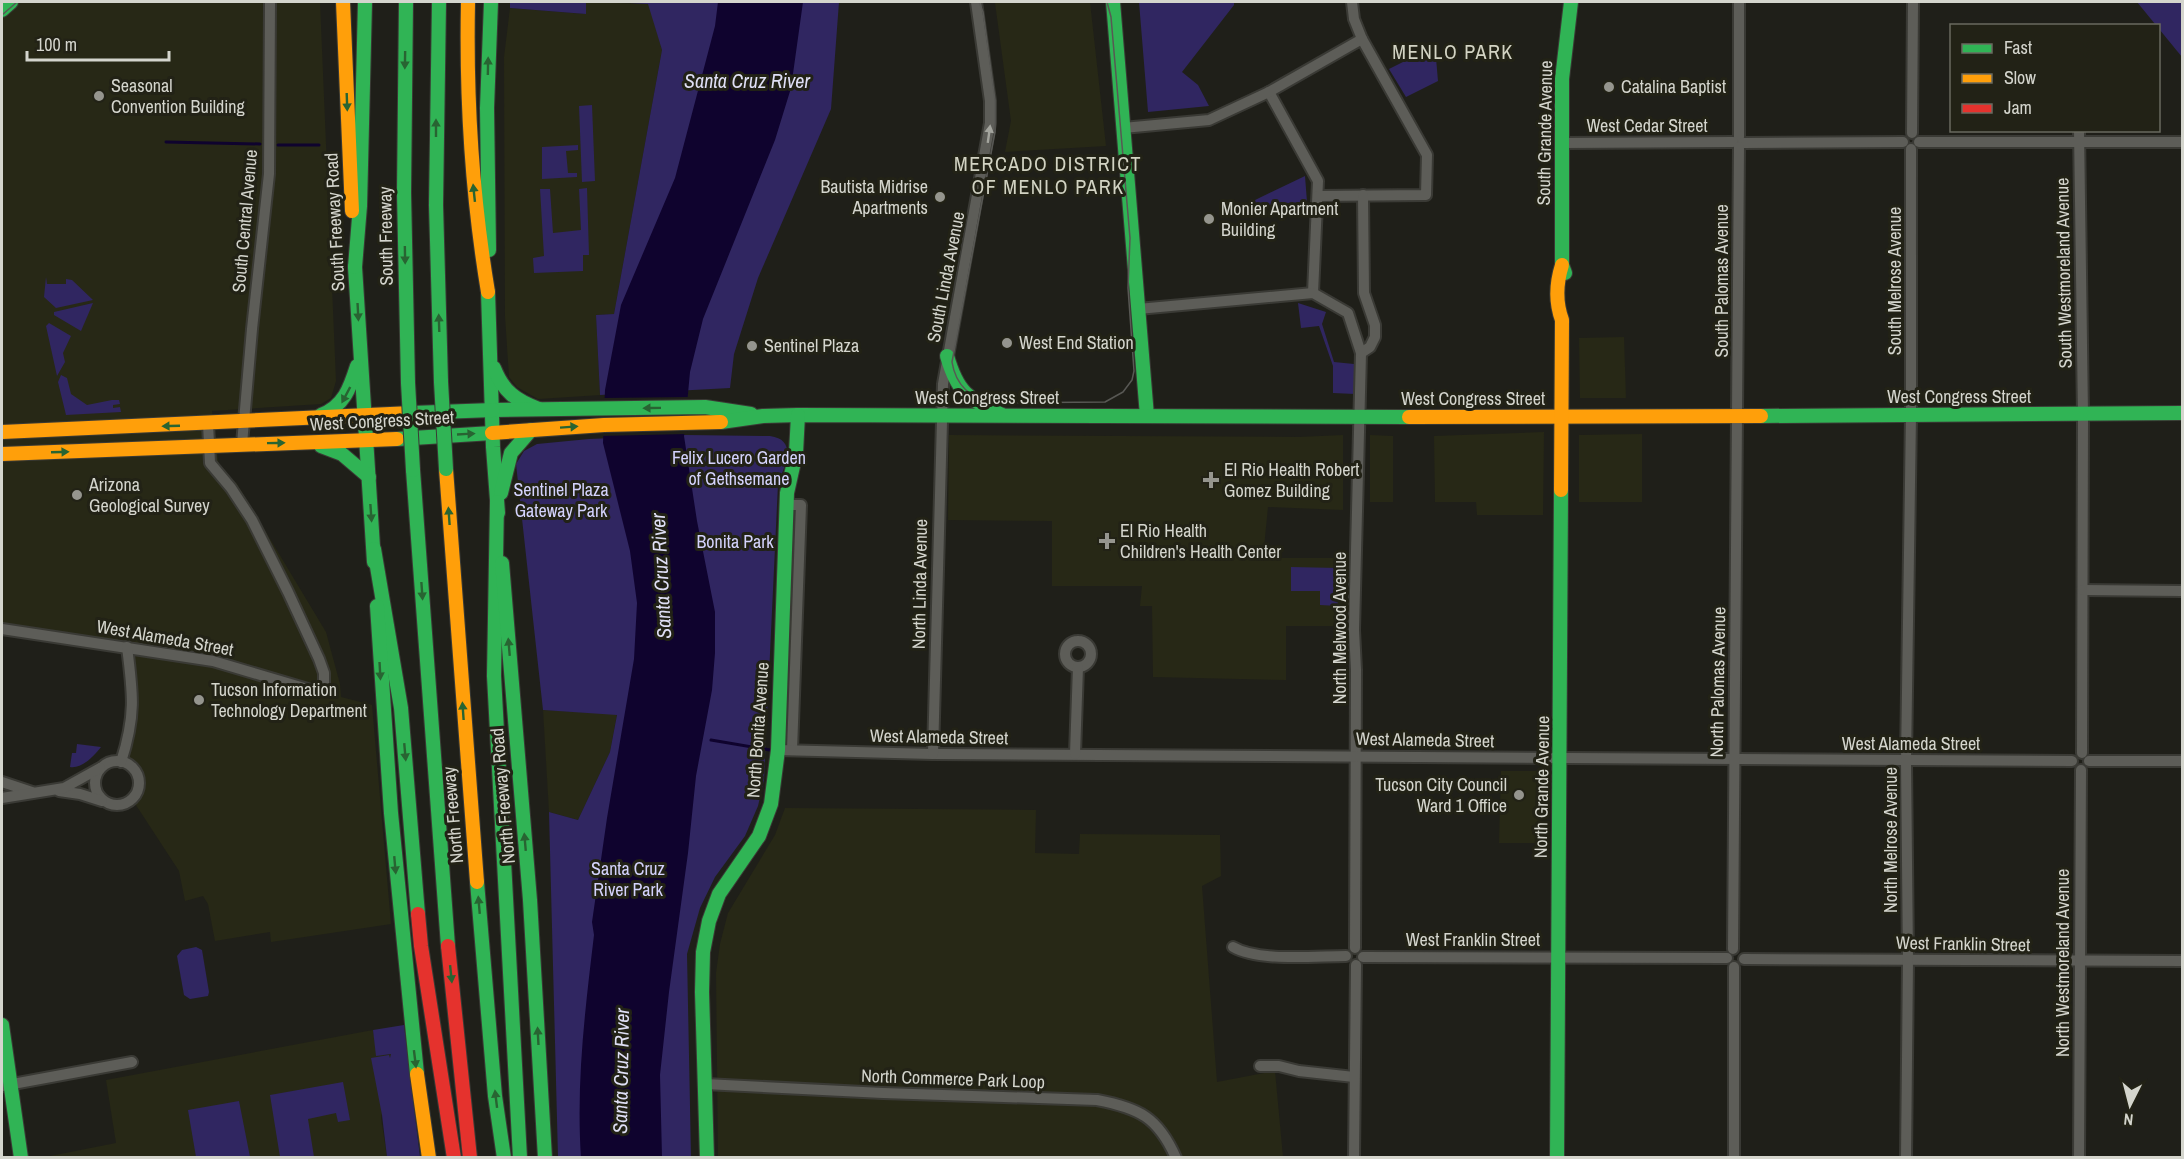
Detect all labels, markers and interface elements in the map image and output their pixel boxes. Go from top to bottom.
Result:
scale bar [27,24,170,62]
legend [1950,24,2160,132]
text: 100 m [36,32,77,57]
text: Fast [2004,35,2032,60]
district label: MENLO PARK [1392,38,1514,65]
one-way arrow [400,50,410,69]
one-way arrow [483,56,493,75]
street label: South Grande Avenue [1531,60,1558,206]
text: Slow [2004,65,2036,90]
water label: Santa Cruz River [684,67,810,94]
place label: Seasonal Convention Building [111,73,246,119]
place label: Catalina Baptist [1621,74,1726,99]
marker: Catalina Baptist [1602,80,1616,94]
marker: Seasonal Convention Building [92,89,106,103]
one-way arrow [342,92,351,111]
text: Jam [2004,95,2032,120]
street label: West Cedar Street [1586,113,1708,138]
one-way arrow [431,119,441,138]
one-way arrow [984,125,993,144]
street label: South Central Avenue [226,148,263,293]
district label: MERCADO DISTRICT OF MENLO PARK [954,150,1142,200]
street label: South Freeway Road [318,152,351,292]
place label: Bautista Midrise Apartments [821,174,928,220]
street label: South Westmoreland Avenue [2049,177,2078,369]
one-way arrow [469,183,479,202]
street label: South Freeway [372,186,399,286]
marker: Bautista Midrise Apartments [933,190,947,204]
place label: Monier Apartment Building [1221,196,1338,242]
street label: South Palomas Avenue [1709,204,1734,358]
street label: South Melrose Avenue [1882,207,1907,355]
street label: South Linda Avenue [921,209,970,344]
marker: Monier Apartment Building [1202,212,1216,226]
one-way arrow [400,245,410,264]
one-way arrow [353,302,362,321]
one-way arrow [434,314,444,333]
place label: West End Station [1019,330,1134,355]
place label: Sentinel Plaza [764,333,859,358]
marker: West End Station [1000,336,1014,350]
marker: Sentinel Plaza [745,339,759,353]
street label: West Congress Street [1887,384,2031,409]
street label: West Congress Street [915,385,1059,410]
street label: West Congress Street [1401,386,1545,411]
one-way arrow [341,387,351,404]
one-way arrow [642,403,661,413]
street label: West Congress Street [309,404,455,437]
one-way arrow [162,421,181,430]
one-way arrow [559,422,578,432]
one-way arrow [457,430,476,439]
one-way arrow [266,438,285,448]
park label: Felix Lucero Garden of Gethsemane [672,445,806,491]
one-way arrow [50,447,69,456]
place label: El Rio Health Robert Gomez Building [1224,457,1359,503]
marker: El Rio Health Robert Gomez Building [1202,471,1220,489]
place label: Arizona Geological Survey [88,472,210,518]
park label: Sentinel Plaza Gateway Park [513,477,609,523]
marker: Arizona Geological Survey [70,488,84,502]
one-way arrow [366,504,376,523]
one-way arrow [444,507,454,526]
water label: Santa Cruz River [644,512,677,640]
place label: El Rio Health Children's Health Center [1120,518,1281,564]
street label: North Linda Avenue [906,519,933,649]
park label: Bonita Park [696,529,774,554]
marker: El Rio Health Children's Health Center [1098,532,1116,550]
street label: North Melwood Avenue [1327,552,1352,704]
one-way arrow [417,582,426,601]
street label: North Palomas Avenue [1704,606,1731,758]
street label: West Alameda Street [95,613,235,662]
one-way arrow [504,638,514,657]
one-way arrow [375,661,384,680]
street label: North Bonita Avenue [740,661,775,799]
place label: Tucson Information Technology Department [211,677,367,723]
marker: Tucson Information Technology Department [192,693,206,707]
one-way arrow [458,701,468,720]
street label: North Grande Avenue [1528,716,1555,858]
street label: West Alameda Street [870,723,1008,750]
street label: West Alameda Street [1356,726,1494,753]
street label: North Freeway Road [484,727,521,865]
street label: West Alameda Street [1842,731,1980,756]
one-way arrow [400,743,410,762]
street label: North Freeway [436,765,469,864]
street label: North Melrose Avenue [1878,767,1903,913]
place label: Tucson City Council Ward 1 Office [1375,772,1507,818]
marker: Tucson City Council Ward 1 Office [1512,788,1526,802]
one-way arrow [520,832,530,851]
one-way arrow [391,856,400,875]
park label: Santa Cruz River Park [591,856,665,902]
street label: North Westmoreland Avenue [2050,869,2075,1057]
one-way arrow [474,896,484,915]
street label: West Franklin Street [1406,927,1540,952]
street label: West Franklin Street [1896,930,2030,957]
one-way arrow [446,965,456,984]
water label: Santa Cruz River [606,1007,635,1134]
one-way arrow [533,1027,542,1046]
one-way arrow [410,1050,420,1069]
street label: North Commerce Park Loop [861,1063,1045,1094]
north arrow [2100,1075,2160,1135]
one-way arrow [491,1090,501,1109]
text: N [2123,1108,2134,1131]

